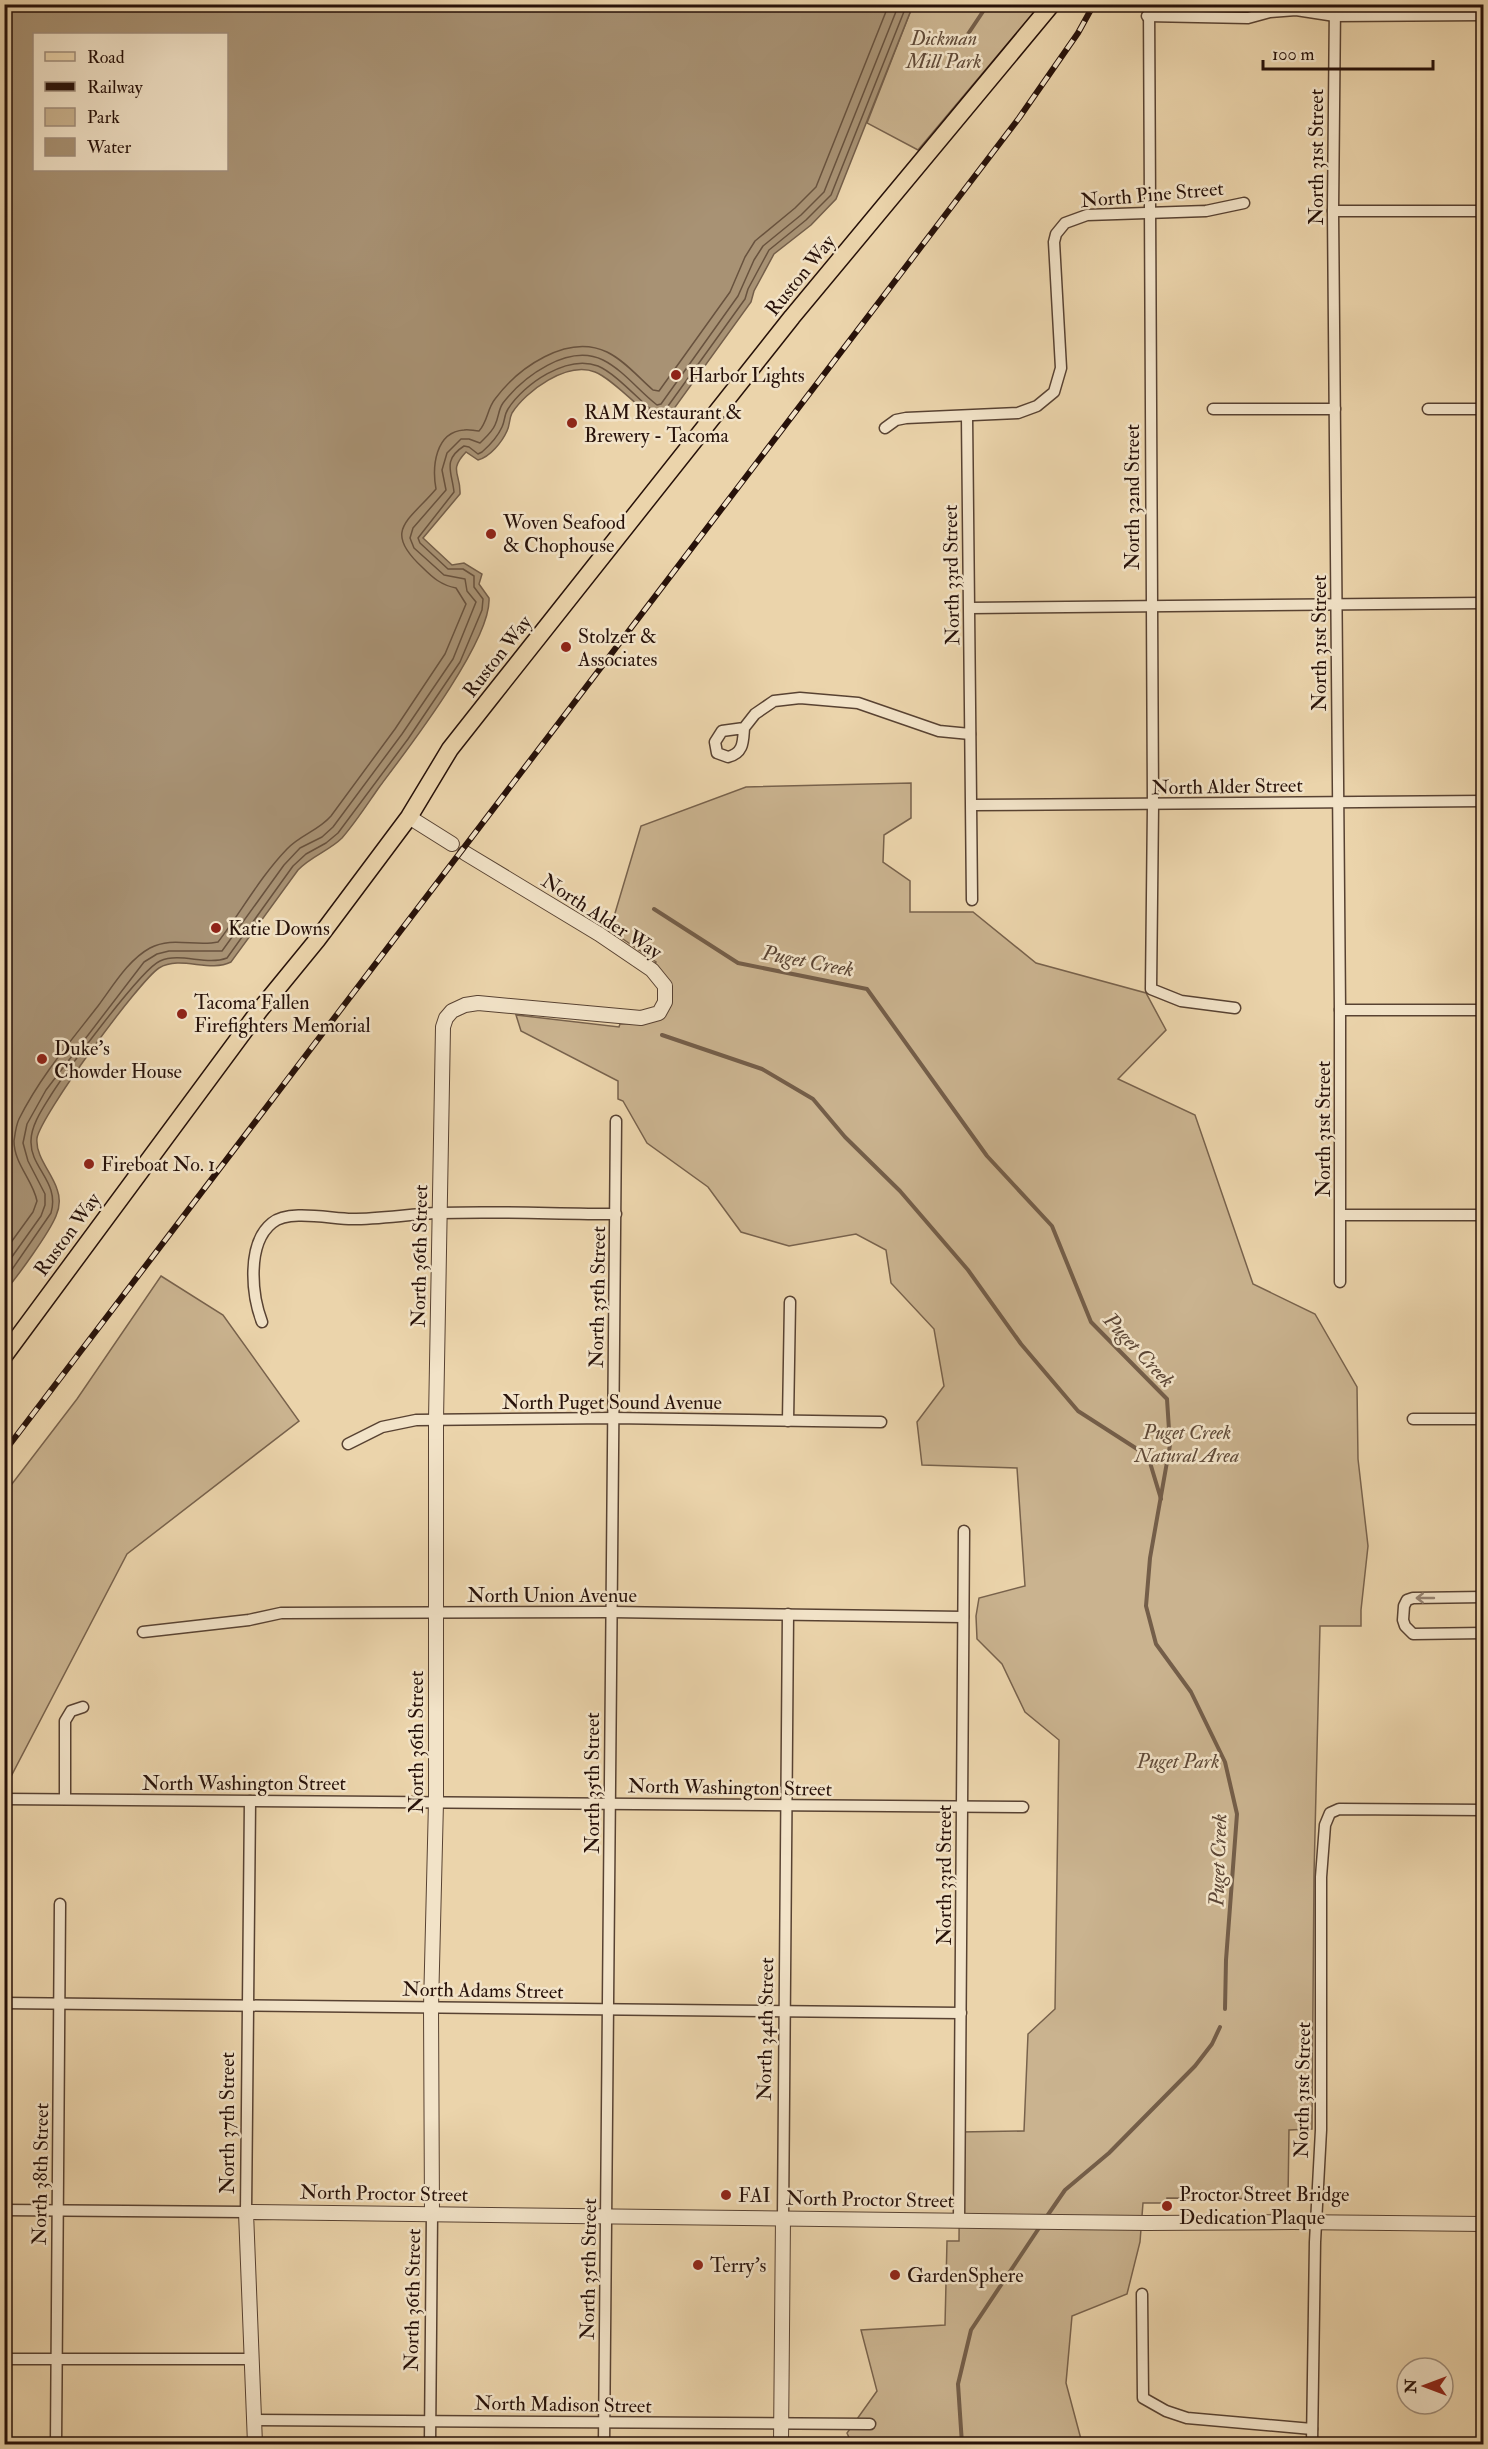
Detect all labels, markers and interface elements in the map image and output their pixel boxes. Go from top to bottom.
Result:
park label: Dickman Mill Park [905,26,982,74]
legend [33,33,228,171]
scale bar [1263,33,1432,71]
text: 100 m [1272,43,1315,66]
text: Road [87,46,125,69]
text: Railway [87,76,144,99]
street label: North 31st Street [1304,88,1329,225]
text: Park [87,106,120,129]
text: Water [86,136,131,159]
street label: North Pine Street [1079,176,1225,213]
street label: Ruston Way [760,229,841,321]
place label: Harbor Lights [688,363,805,388]
marker: Harbor Lights [669,368,683,382]
place label: RAM Restaurant & Brewery - Tacoma [584,400,742,448]
marker: RAM Restaurant & Brewery - Tacoma [565,416,579,430]
street label: North 32nd Street [1120,423,1145,570]
street label: North 33rd Street [938,504,965,646]
place label: Woven Seafood & Chophouse [502,510,626,559]
marker: Woven Seafood & Chophouse [484,527,498,541]
street label: North 31st Street [1307,574,1332,711]
street label: Ruston Way [458,609,538,702]
place label: Stolzer & Associates [577,624,658,672]
marker: Stolzer & Associates [559,640,573,654]
street label: North Alder Street [1151,773,1303,800]
street label: North Alder Way [537,868,668,965]
place label: Katie Downs [228,916,330,941]
marker: Katie Downs [209,921,223,935]
water label: Puget Creek [759,939,856,984]
place label: Tacoma Fallen Firefighters Memorial [194,990,371,1038]
marker: Tacoma Fallen Firefighters Memorial [175,1007,189,1021]
place label: Duke's Chowder House [54,1036,182,1084]
marker: Duke's Chowder House [35,1052,49,1066]
street label: North 31st Street [1311,1060,1336,1197]
place label: Fireboat No. 1 [101,1152,215,1177]
marker: Fireboat No. 1 [82,1157,96,1171]
street label: North 36th Street [406,1184,433,1328]
street label: Ruston Way [29,1187,107,1281]
street label: North 35th Street [584,1226,611,1368]
water label: Puget Creek [1096,1306,1180,1394]
street label: North Puget Sound Avenue [502,1390,722,1415]
park label: Puget Creek Natural Area [1134,1420,1239,1468]
street label: North Union Avenue [467,1583,637,1608]
one-way arrow [1416,1592,1436,1604]
street label: North 36th Street [404,1670,429,1813]
street label: North 35th Street [580,1712,605,1854]
park label: Puget Park [1136,1749,1219,1774]
street label: North Washington Street [142,1771,347,1796]
street label: North Washington Street [628,1773,833,1802]
street label: North 33rd Street [932,1804,957,1945]
water label: Puget Creek [1203,1813,1234,1908]
street label: North 34th Street [752,1957,779,2101]
street label: North Adams Street [402,1977,564,2004]
street label: North 31st Street [1289,2021,1316,2158]
street label: North 37th Street [215,2052,240,2194]
street label: North 38th Street [27,2102,54,2245]
street label: North Proctor Street [300,2180,469,2207]
place label: Proctor Street Bridge Dedication Plaque [1179,2182,1349,2230]
place label: FAI [738,2183,771,2208]
street label: North Proctor Street [786,2186,955,2213]
marker: FAI [719,2188,733,2202]
street label: North 35th Street [575,2198,602,2340]
marker: Proctor Street Bridge Dedication Plaque [1160,2199,1174,2213]
street label: North 36th Street [399,2228,426,2372]
place label: Terry's [710,2253,767,2278]
marker: Terry's [691,2258,705,2272]
place label: GardenSphere [907,2263,1024,2289]
marker: GardenSphere [888,2268,902,2282]
north arrow [1395,2356,1455,2416]
text: N [1401,2378,1421,2394]
street label: North Madison Street [474,2390,652,2419]

